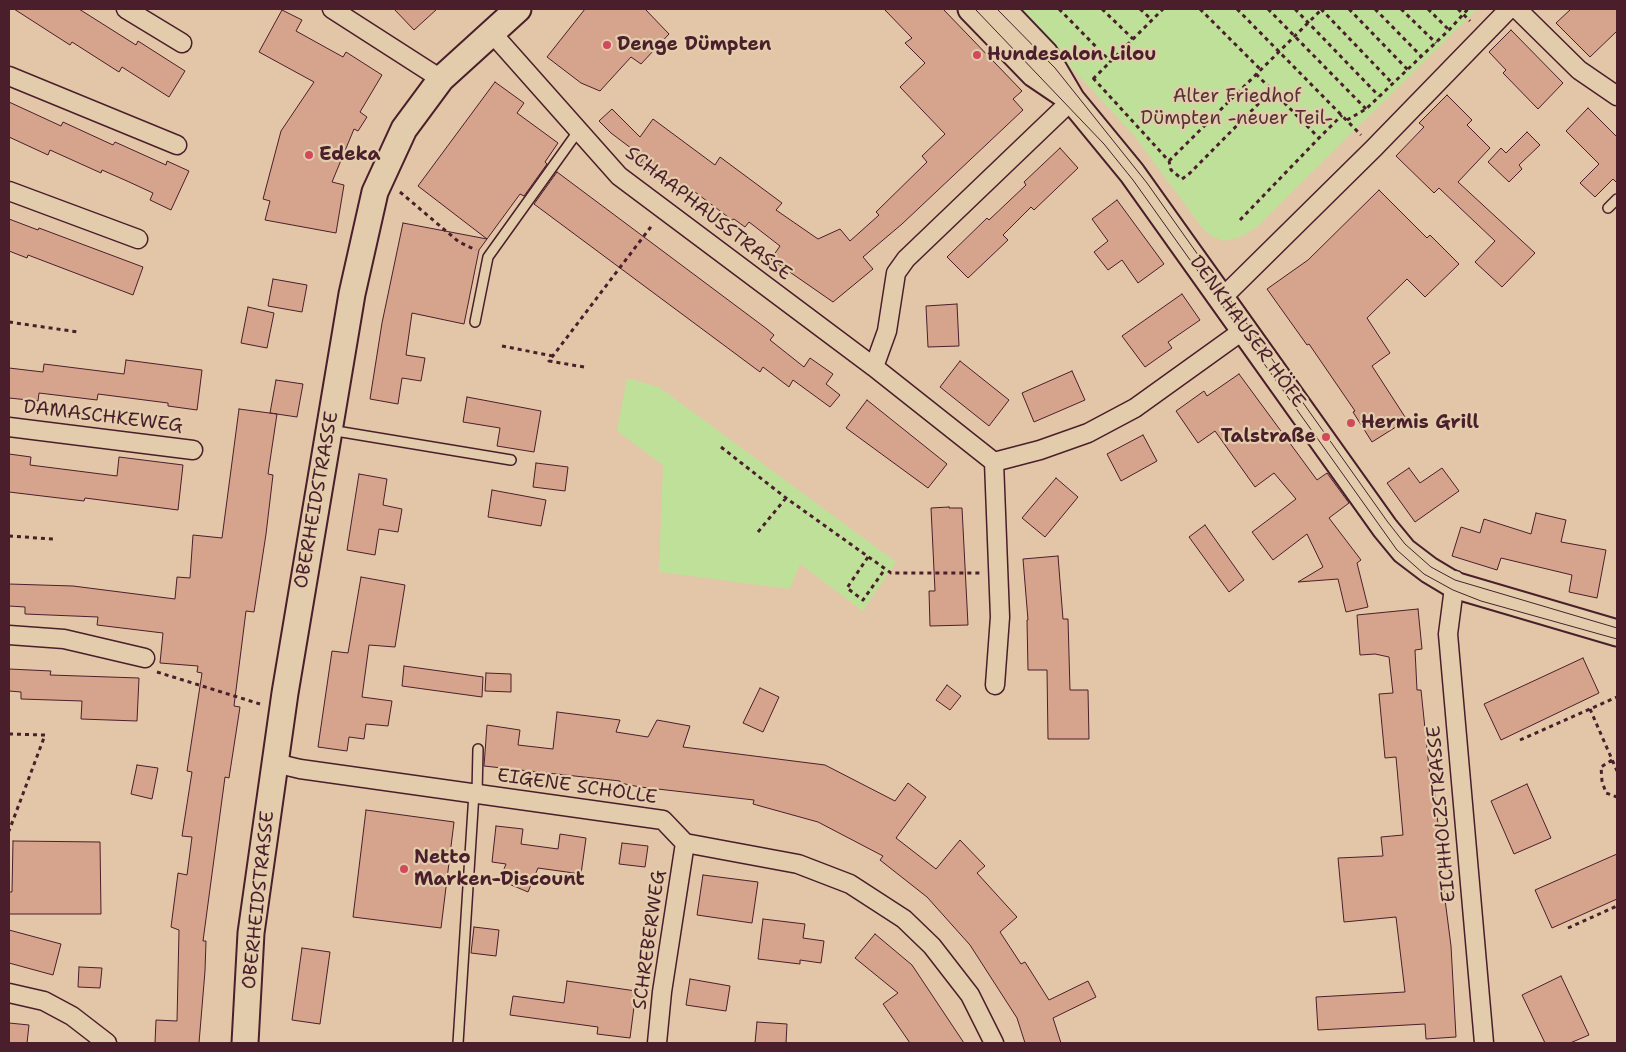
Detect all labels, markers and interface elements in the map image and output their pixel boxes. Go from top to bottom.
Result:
place label: Denge Dümpten [617,34,772,56]
marker: Denge Dümpten [601,39,613,51]
place label: Hundesalon Lilou [987,44,1156,66]
marker: Hundesalon Lilou [971,49,983,61]
park label: Alter Friedhof Dümpten -neuer Teil- [1141,86,1333,130]
street label: SCHAAPHAUSSTRASSE [620,142,796,286]
place label: Edeka [319,144,381,166]
marker: Edeka [303,149,315,161]
street label: DENKHAUSER HÖFE [1184,252,1310,412]
street label: DAMASCHKEWEG [22,396,184,438]
street label: OBERHEIDSTRASSE [290,410,344,590]
place label: Hermis Grill [1361,412,1479,434]
marker: Hermis Grill [1345,417,1357,429]
place label: Talstraße [1221,426,1316,448]
marker: Talstraße [1320,431,1332,443]
street label: EICHHOLZSTRASSE [1423,725,1461,903]
street label: EIGENE SCHOLLE [496,764,658,810]
street label: OBERHEIDSTRASSE [238,810,280,990]
place label: Netto Marken-Discount [414,847,585,891]
marker: Netto Marken-Discount [398,863,410,875]
street label: SCHREBERWEG [629,869,671,1011]

